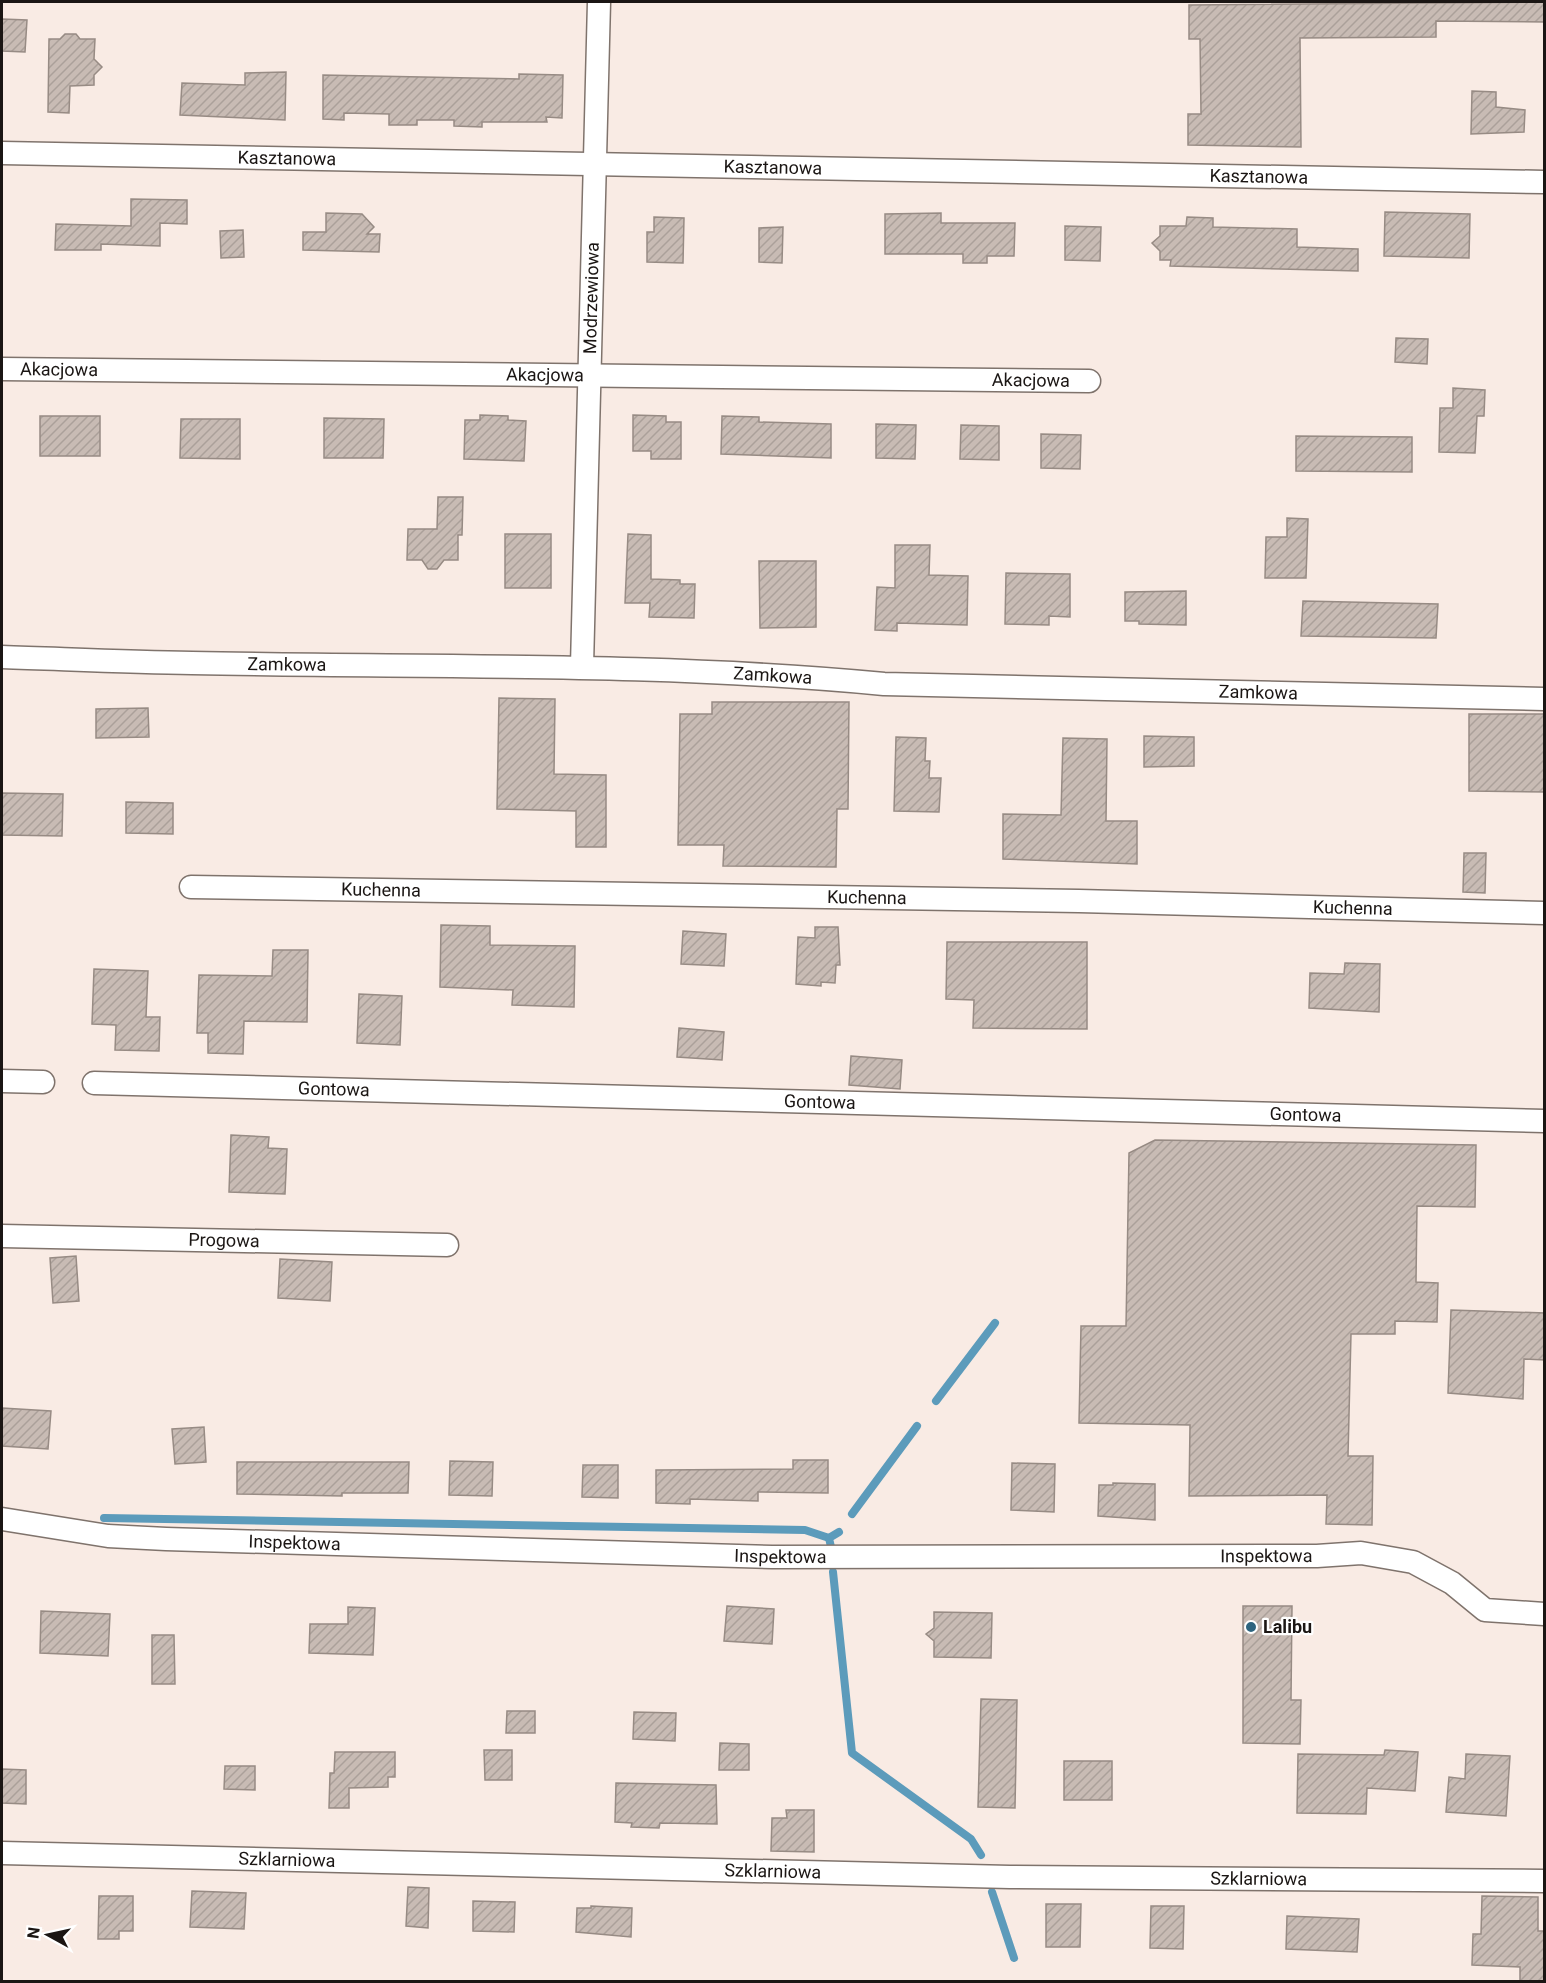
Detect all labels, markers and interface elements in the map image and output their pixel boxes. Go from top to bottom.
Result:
street label: Kasztanowa [237,146,336,169]
street label: Kasztanowa [723,156,822,178]
street label: Kasztanowa [1209,165,1308,188]
street label: Modrzewiowa [579,242,603,354]
street label: Akacjowa [20,358,98,380]
street label: Akacjowa [506,364,584,385]
street label: Akacjowa [992,369,1070,391]
street label: Zamkowa [247,653,327,675]
street label: Zamkowa [733,662,813,688]
street label: Zamkowa [1219,681,1298,703]
street label: Kuchenna [341,878,421,901]
street label: Kuchenna [827,886,907,908]
street label: Kuchenna [1313,896,1393,919]
street label: Gontowa [298,1077,370,1100]
street label: Gontowa [784,1090,856,1113]
street label: Gontowa [1269,1103,1342,1126]
street label: Progowa [188,1229,260,1251]
street label: Inspektowa [248,1530,341,1554]
street label: Inspektowa [734,1545,826,1567]
street label: Inspektowa [1220,1545,1312,1566]
place label: Lalibu [1263,1616,1312,1637]
marker: Lalibu [1244,1620,1258,1634]
street label: Szklarniowa [238,1848,336,1871]
street label: Szklarniowa [724,1859,822,1883]
street label: Szklarniowa [1210,1868,1307,1889]
north arrow [18,1905,78,1965]
text: N [23,1926,44,1940]

